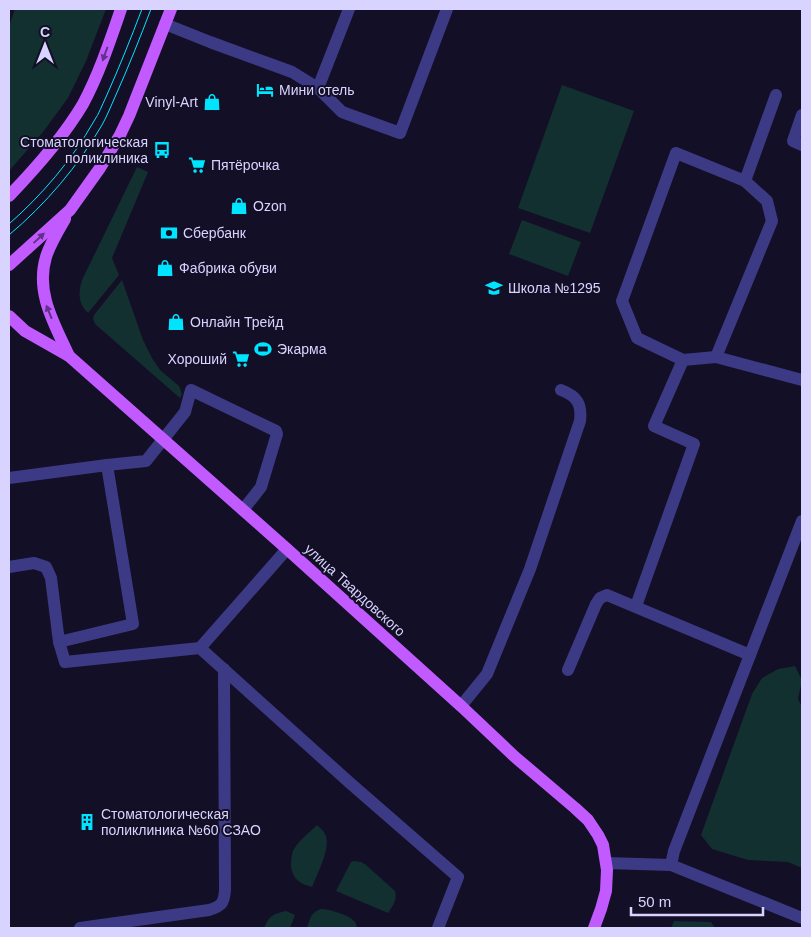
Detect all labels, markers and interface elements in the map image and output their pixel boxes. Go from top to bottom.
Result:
north arrow [20,20,70,70]
text: С [40,24,50,40]
one-way arrow [101,47,108,62]
hotel icon: Мини отель [255,80,275,100]
place label: Мини отель [279,82,354,98]
shop icon: Vinyl-Art [202,92,222,112]
place label: Vinyl-Art [145,94,198,110]
place label: Стоматологическая поликлиника [20,134,148,166]
bus stop icon: Стоматологическая поликлиника [152,140,172,160]
supermarket icon: Пятёрочка [187,155,207,175]
place label: Пятёрочка [211,157,280,173]
shop icon: Ozon [229,196,249,216]
place label: Ozon [253,198,286,214]
bank icon: Сбербанк [159,223,179,243]
place label: Сбербанк [183,225,247,241]
one-way arrow [33,232,45,244]
shop icon: Фабрика обуви [155,258,175,278]
place label: Фабрика обуви [179,260,277,276]
school or university icon: Школа №1295 [484,278,504,298]
place label: Школа №1295 [508,280,601,296]
one-way arrow [45,304,53,319]
shop icon: Онлайн Трейд [166,312,186,332]
place label: Онлайн Трейд [190,314,283,330]
sports icon: Экарма [253,339,273,359]
place label: Экарма [277,341,327,357]
supermarket icon: Хороший [231,349,251,369]
place label: Хороший [168,351,227,367]
street label: улица Твардовского [301,541,409,639]
place label: Стоматологическая поликлиника №60 СЗАО [101,806,261,838]
building icon: Стоматологическая поликлиника №60 СЗАО [77,812,97,832]
scale bar [631,884,764,916]
text: 50 m [638,893,671,910]

